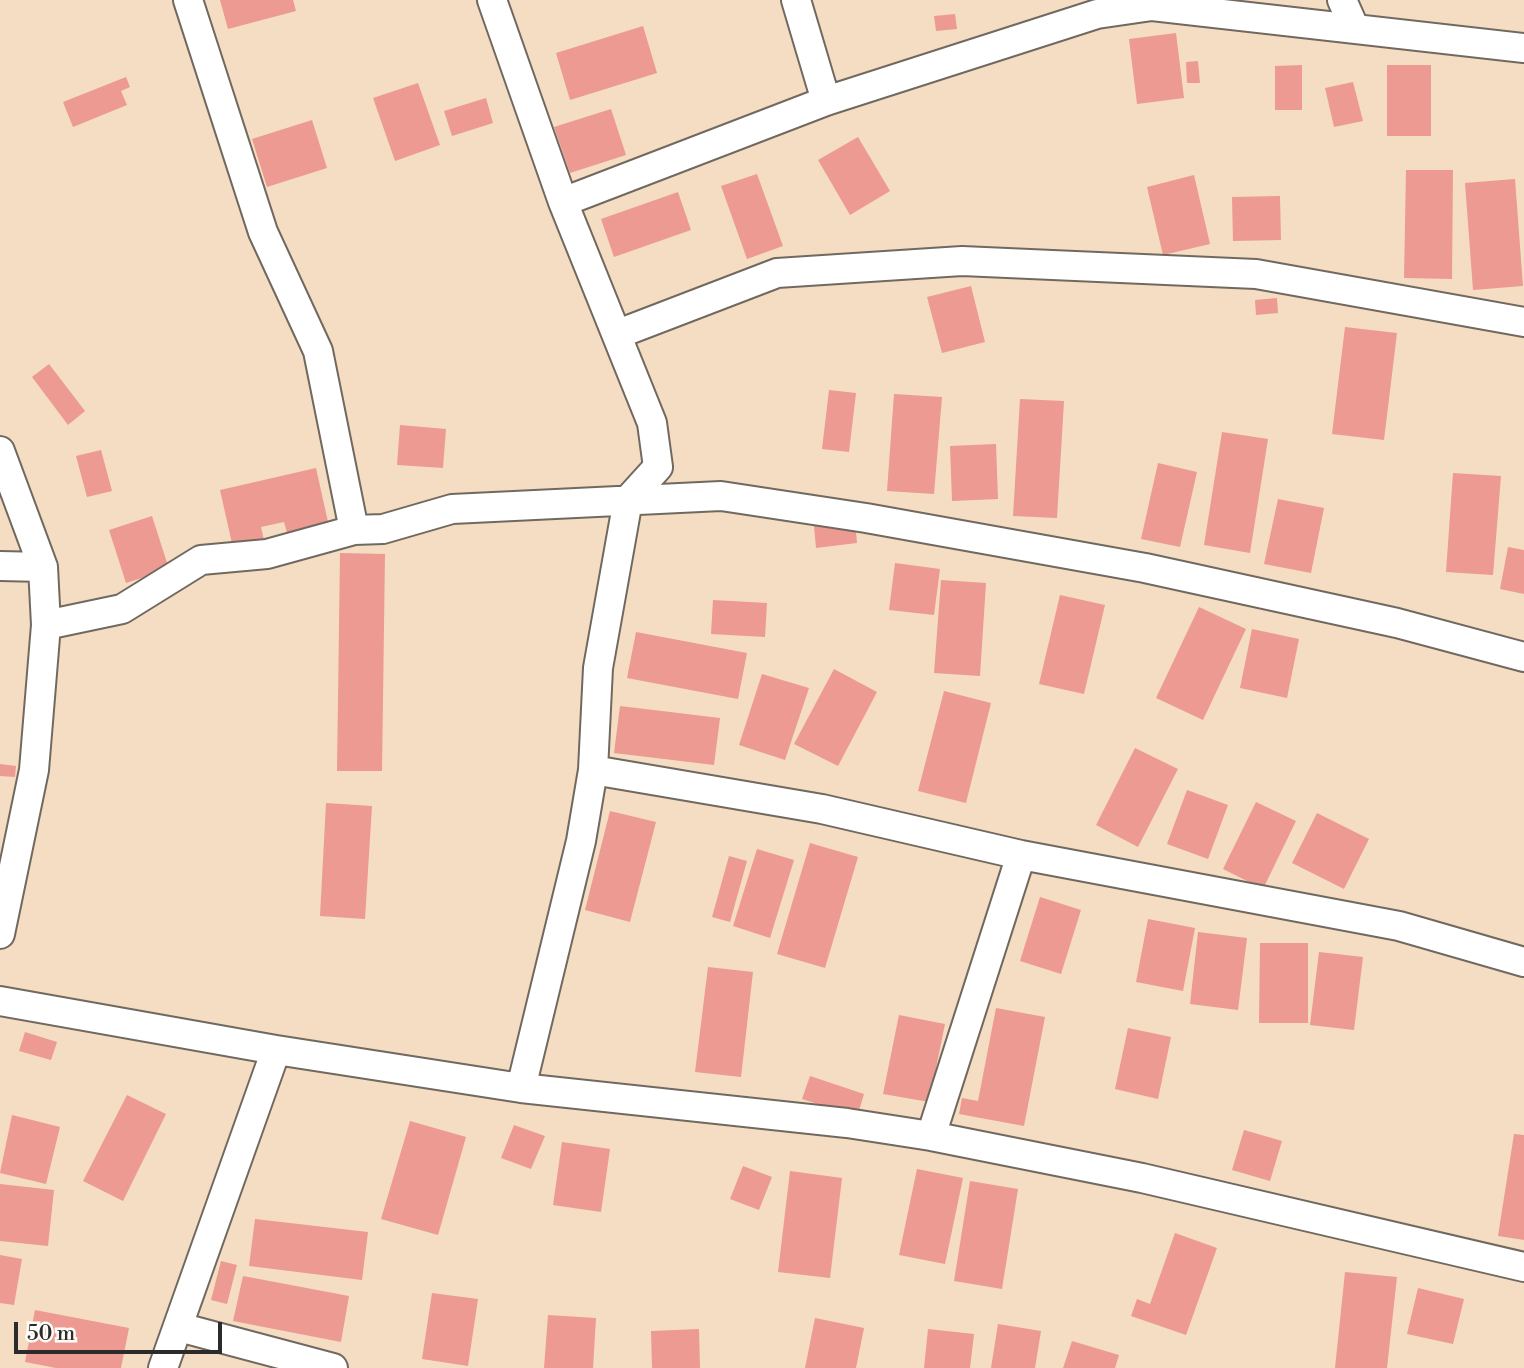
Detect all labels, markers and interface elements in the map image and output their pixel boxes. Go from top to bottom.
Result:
scale bar [18,1308,226,1352]
text: 50 m [27,1321,75,1347]

